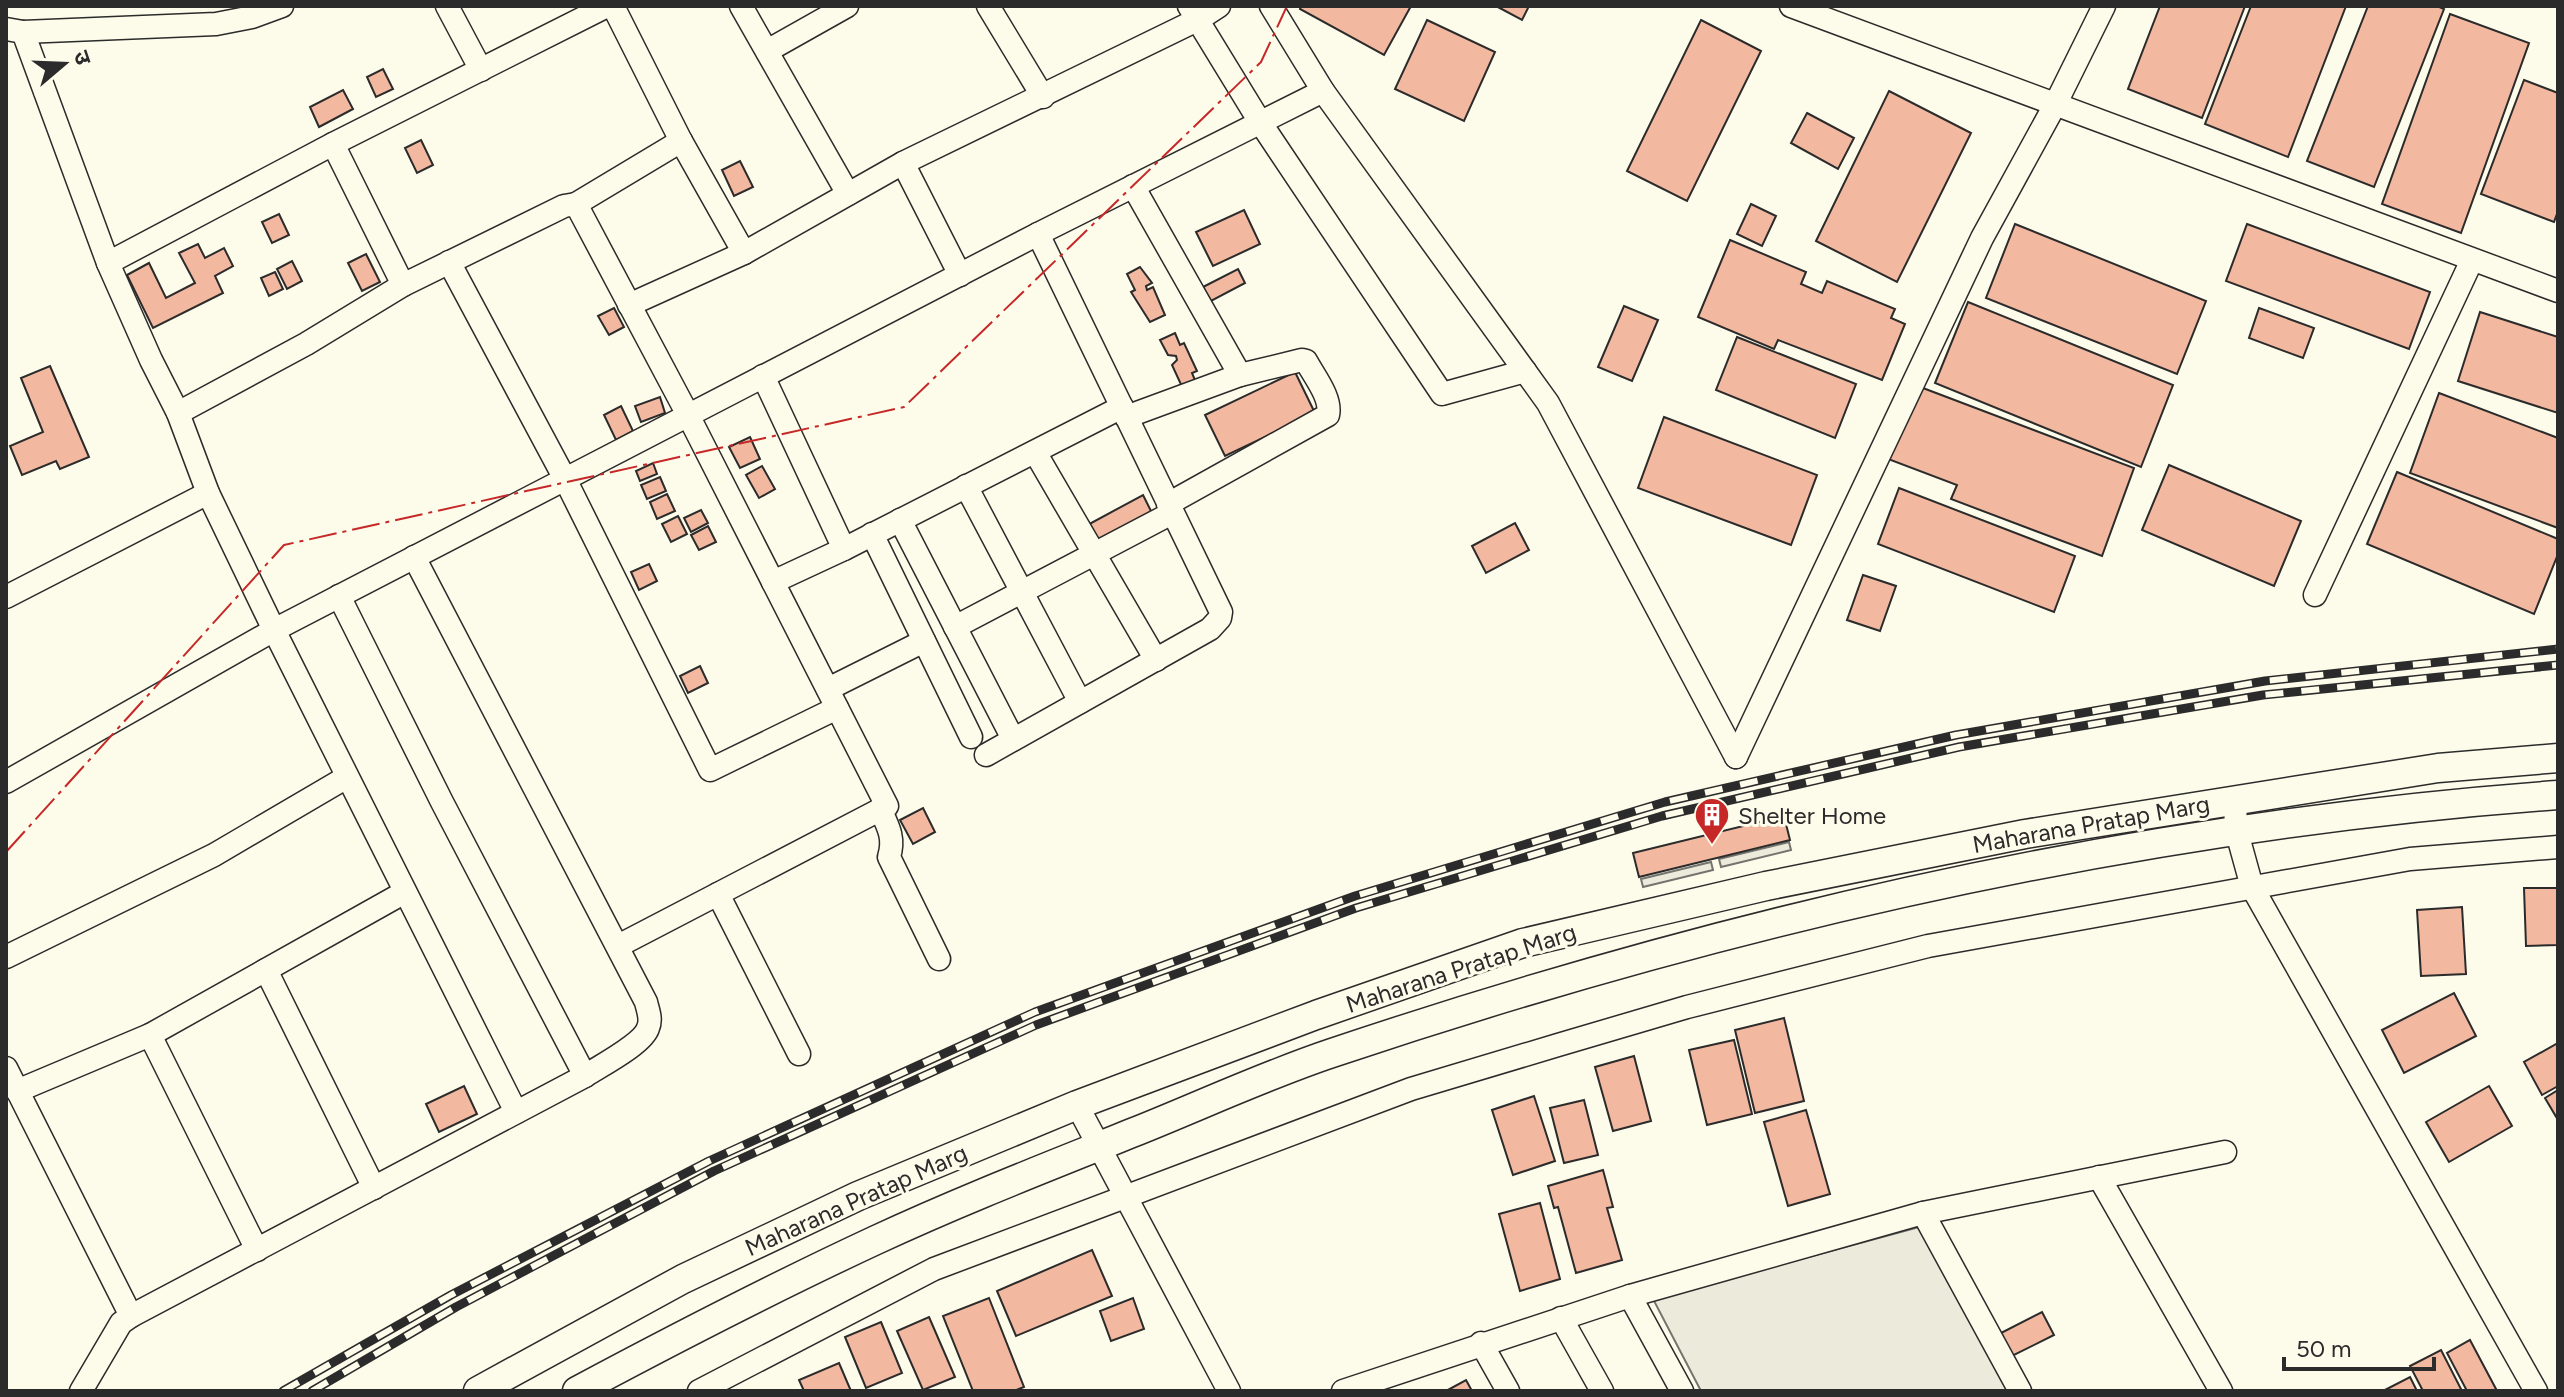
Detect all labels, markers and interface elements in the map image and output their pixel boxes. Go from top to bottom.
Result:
north arrow [24,24,104,104]
text: उ [68,47,98,69]
street label: Maharana Pratap Marg [1970,789,2212,859]
building icon: Shelter Home [1693,796,1731,846]
place label: Shelter Home [1738,801,1886,830]
street label: Maharana Pratap Marg [1342,917,1580,1019]
street label: Maharana Pratap Marg [740,1138,972,1262]
scale bar [2284,1321,2434,1371]
text: 50 m [2296,1334,2352,1363]

